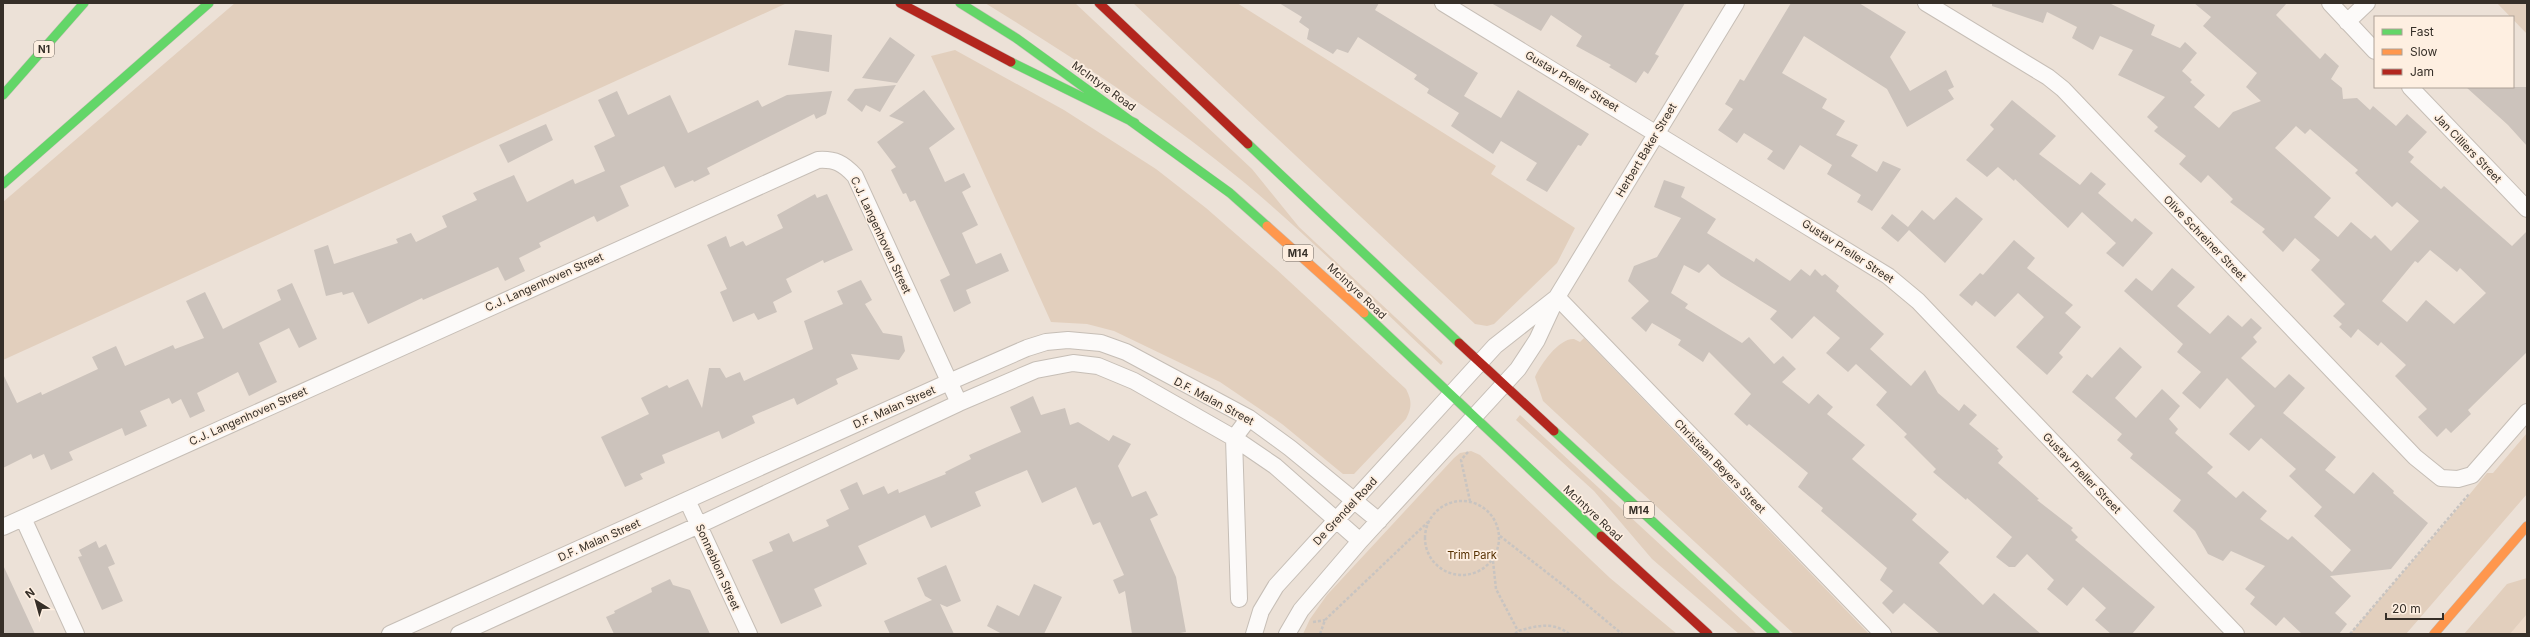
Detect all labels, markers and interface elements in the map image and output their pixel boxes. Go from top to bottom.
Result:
legend [2374,16,2514,88]
text: Fast [2410,24,2434,39]
road number: N1 [34,41,54,57]
text: Slow [2410,44,2438,59]
street label: Gustav Preller Street [1523,47,1622,115]
street label: McIntyre Road [1069,58,1139,114]
text: Jam [2410,64,2434,79]
street label: Herbert Baker Street [1612,100,1680,199]
street label: Jan Cilliers Street [2431,110,2505,186]
street label: C.J. Langenhoven Street [848,174,915,296]
street label: Olive Schreiner Street [2161,192,2250,284]
street label: Gustav Preller Street [1799,216,1897,286]
road number: M14 [1283,245,1313,261]
street label: C.J. Langenhoven Street [483,249,606,314]
street label: McIntyre Road [1325,260,1389,322]
street label: D.F. Malan Street [1172,374,1257,428]
street label: D.F. Malan Street [851,382,938,431]
street label: C.J. Langenhoven Street [187,383,310,448]
street label: Christiaan Beyers Street [1671,416,1769,516]
street label: Gustav Preller Street [2040,430,2124,517]
street label: De Grendel Road [1310,474,1380,548]
street label: McIntyre Road [1561,482,1625,544]
road number: M14 [1624,502,1654,518]
street label: D.F. Malan Street [556,515,643,564]
street label: Sonneblom Street [693,522,743,613]
park label: Trim Park [1447,548,1497,562]
north arrow [16,581,56,621]
text: N [22,585,38,601]
scale bar [2386,595,2443,621]
text: 20 m [2392,601,2421,616]

